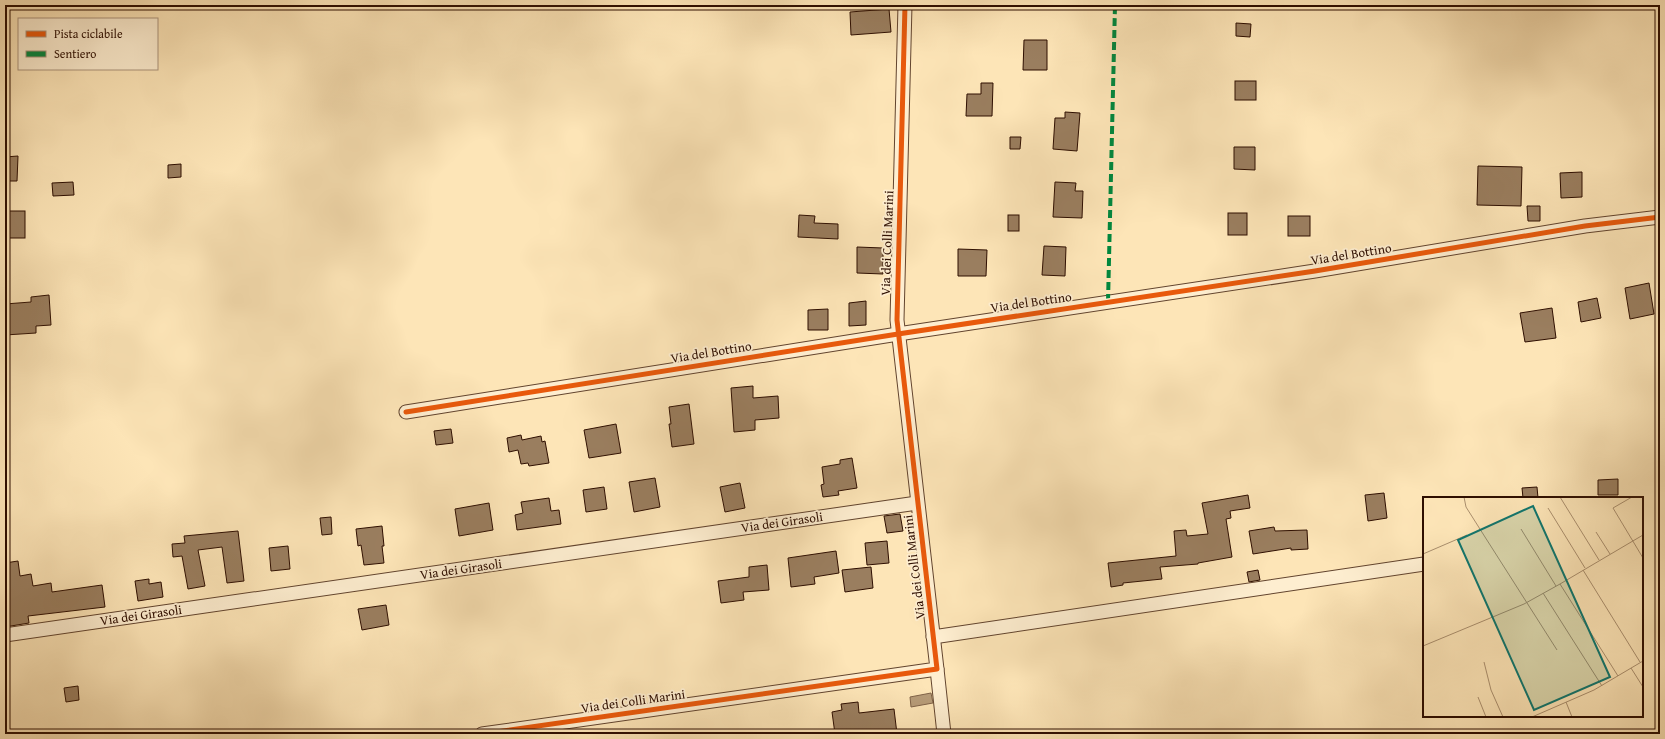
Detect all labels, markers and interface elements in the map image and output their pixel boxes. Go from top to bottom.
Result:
legend [18,18,158,70]
text: Pista ciclabile [54,25,123,42]
text: Sentiero [54,45,96,62]
street label: Via dei Colli Marini [876,190,898,296]
street label: Via del Bottino [1309,238,1393,270]
street label: Via del Bottino [989,287,1073,317]
street label: Via del Bottino [669,336,753,368]
inset map [1423,497,1643,717]
street label: Via dei Girasoli [740,507,825,537]
street label: Via dei Colli Marini [898,513,930,620]
street label: Via dei Girasoli [419,554,504,584]
street label: Via dei Girasoli [99,600,184,630]
street label: Via dei Colli Marini [580,684,687,718]

